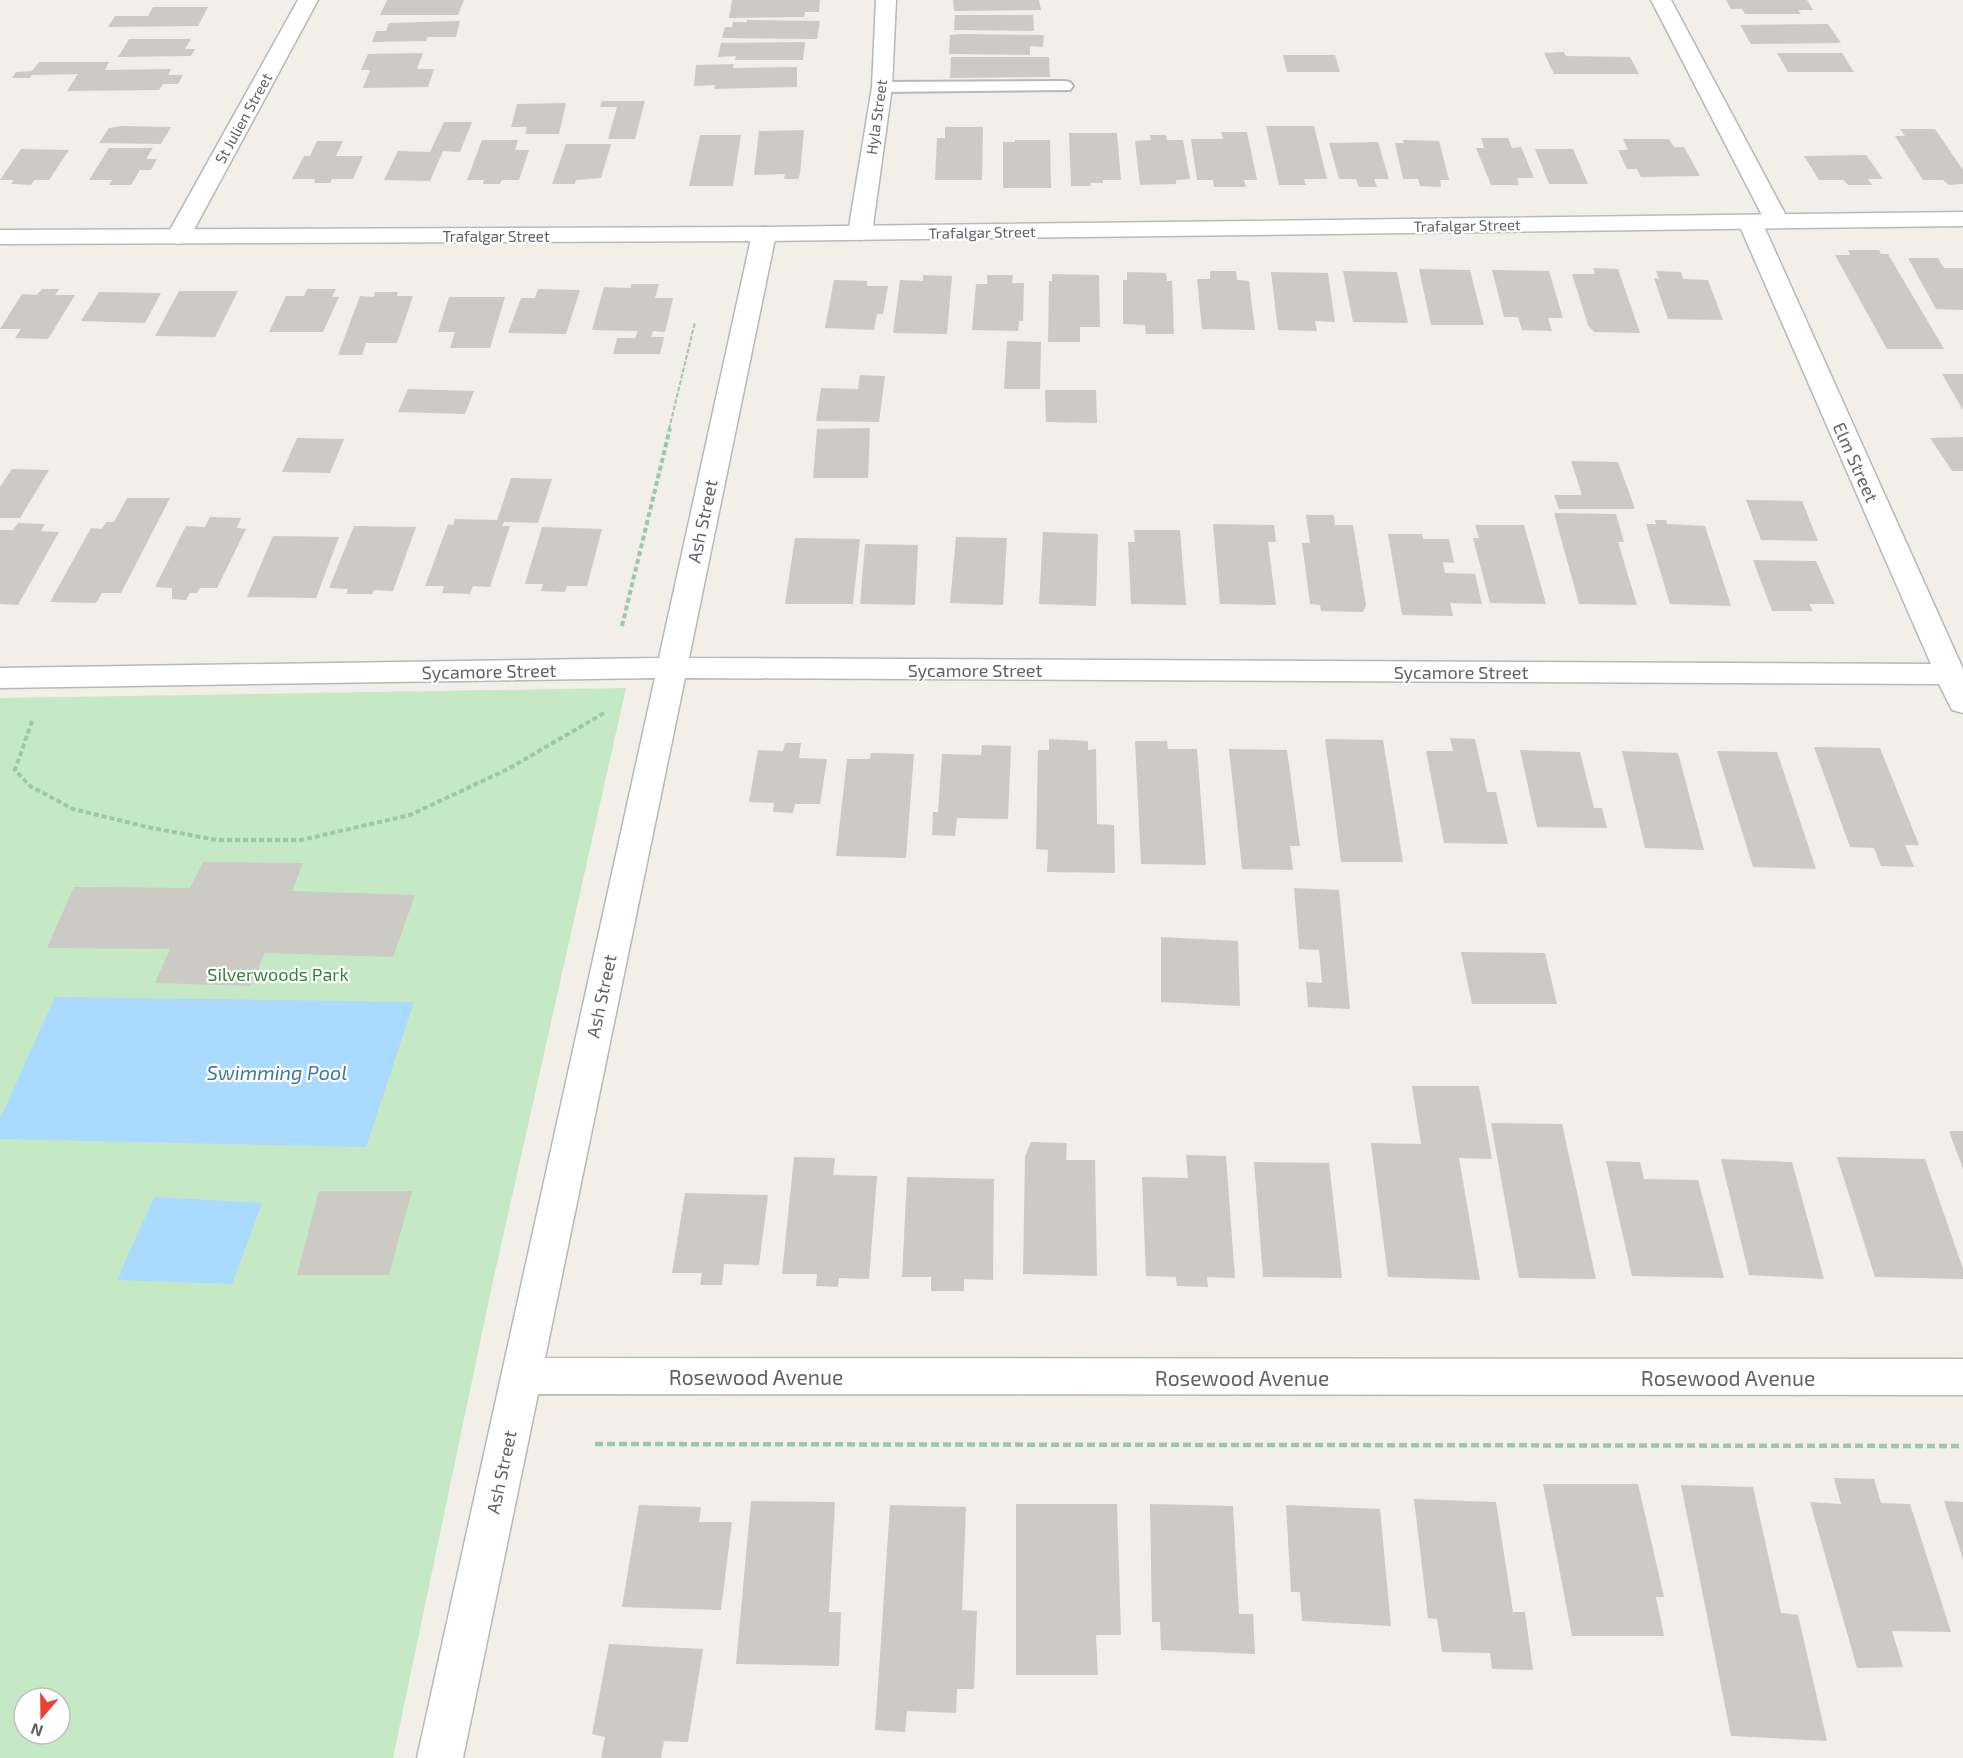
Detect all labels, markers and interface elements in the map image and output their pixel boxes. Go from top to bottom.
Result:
street label: St Julien Street [211,69,275,166]
street label: Hyla Street [862,78,890,156]
street label: Trafalgar Street [1413,215,1521,235]
street label: Trafalgar Street [928,222,1036,242]
street label: Trafalgar Street [442,227,550,245]
street label: Elm Street [1829,419,1883,506]
street label: Ash Street [682,477,722,565]
street label: Sycamore Street [421,659,557,683]
street label: Sycamore Street [908,659,1043,681]
street label: Sycamore Street [1394,661,1529,683]
street label: Ash Street [581,952,621,1040]
park label: Silverwoods Park [207,963,349,985]
water label: Swimming Pool [207,1060,347,1084]
street label: Rosewood Avenue [669,1364,843,1389]
street label: Rosewood Avenue [1155,1365,1329,1390]
street label: Rosewood Avenue [1641,1365,1815,1390]
street label: Ash Street [481,1428,521,1516]
north arrow [12,1686,72,1746]
text: N [28,1720,45,1741]

